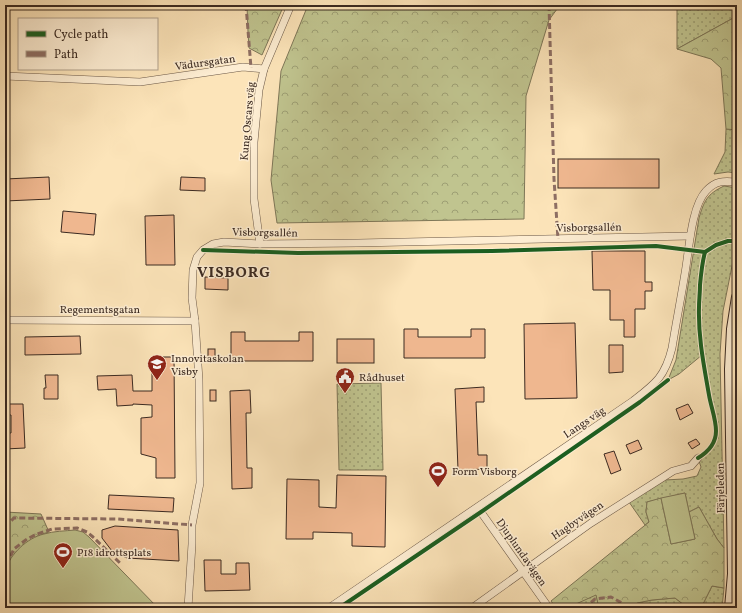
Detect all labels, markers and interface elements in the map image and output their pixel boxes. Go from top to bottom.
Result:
legend [18,18,158,70]
text: Cycle path [54,27,109,43]
text: Path [54,47,78,63]
street label: Vädursgatan [174,52,237,75]
street label: Kung Oscars väg [238,81,259,161]
street label: Visborgsallén [556,220,622,237]
street label: Visborgsallén [232,225,298,242]
district label: VISBORG [197,263,271,284]
street label: Regementsgatan [60,303,141,318]
place label: Innovitaskolan Visby [171,352,244,380]
school or university icon: Innovitaskolan Visby [146,353,168,381]
public building icon: Rådhuset [334,366,356,394]
place label: Rådhuset [359,371,405,386]
street label: Langs väg [561,404,609,443]
sports icon: Form Visborg [427,460,449,488]
street label: Färjeleden [714,462,729,513]
place label: Form Visborg [452,465,517,480]
street label: Hagbyvägen [549,498,607,544]
street label: Djuplundavägen [492,516,550,590]
sports icon: P18 idrottsplats [52,541,74,569]
place label: P18 idrottsplats [77,546,151,561]

